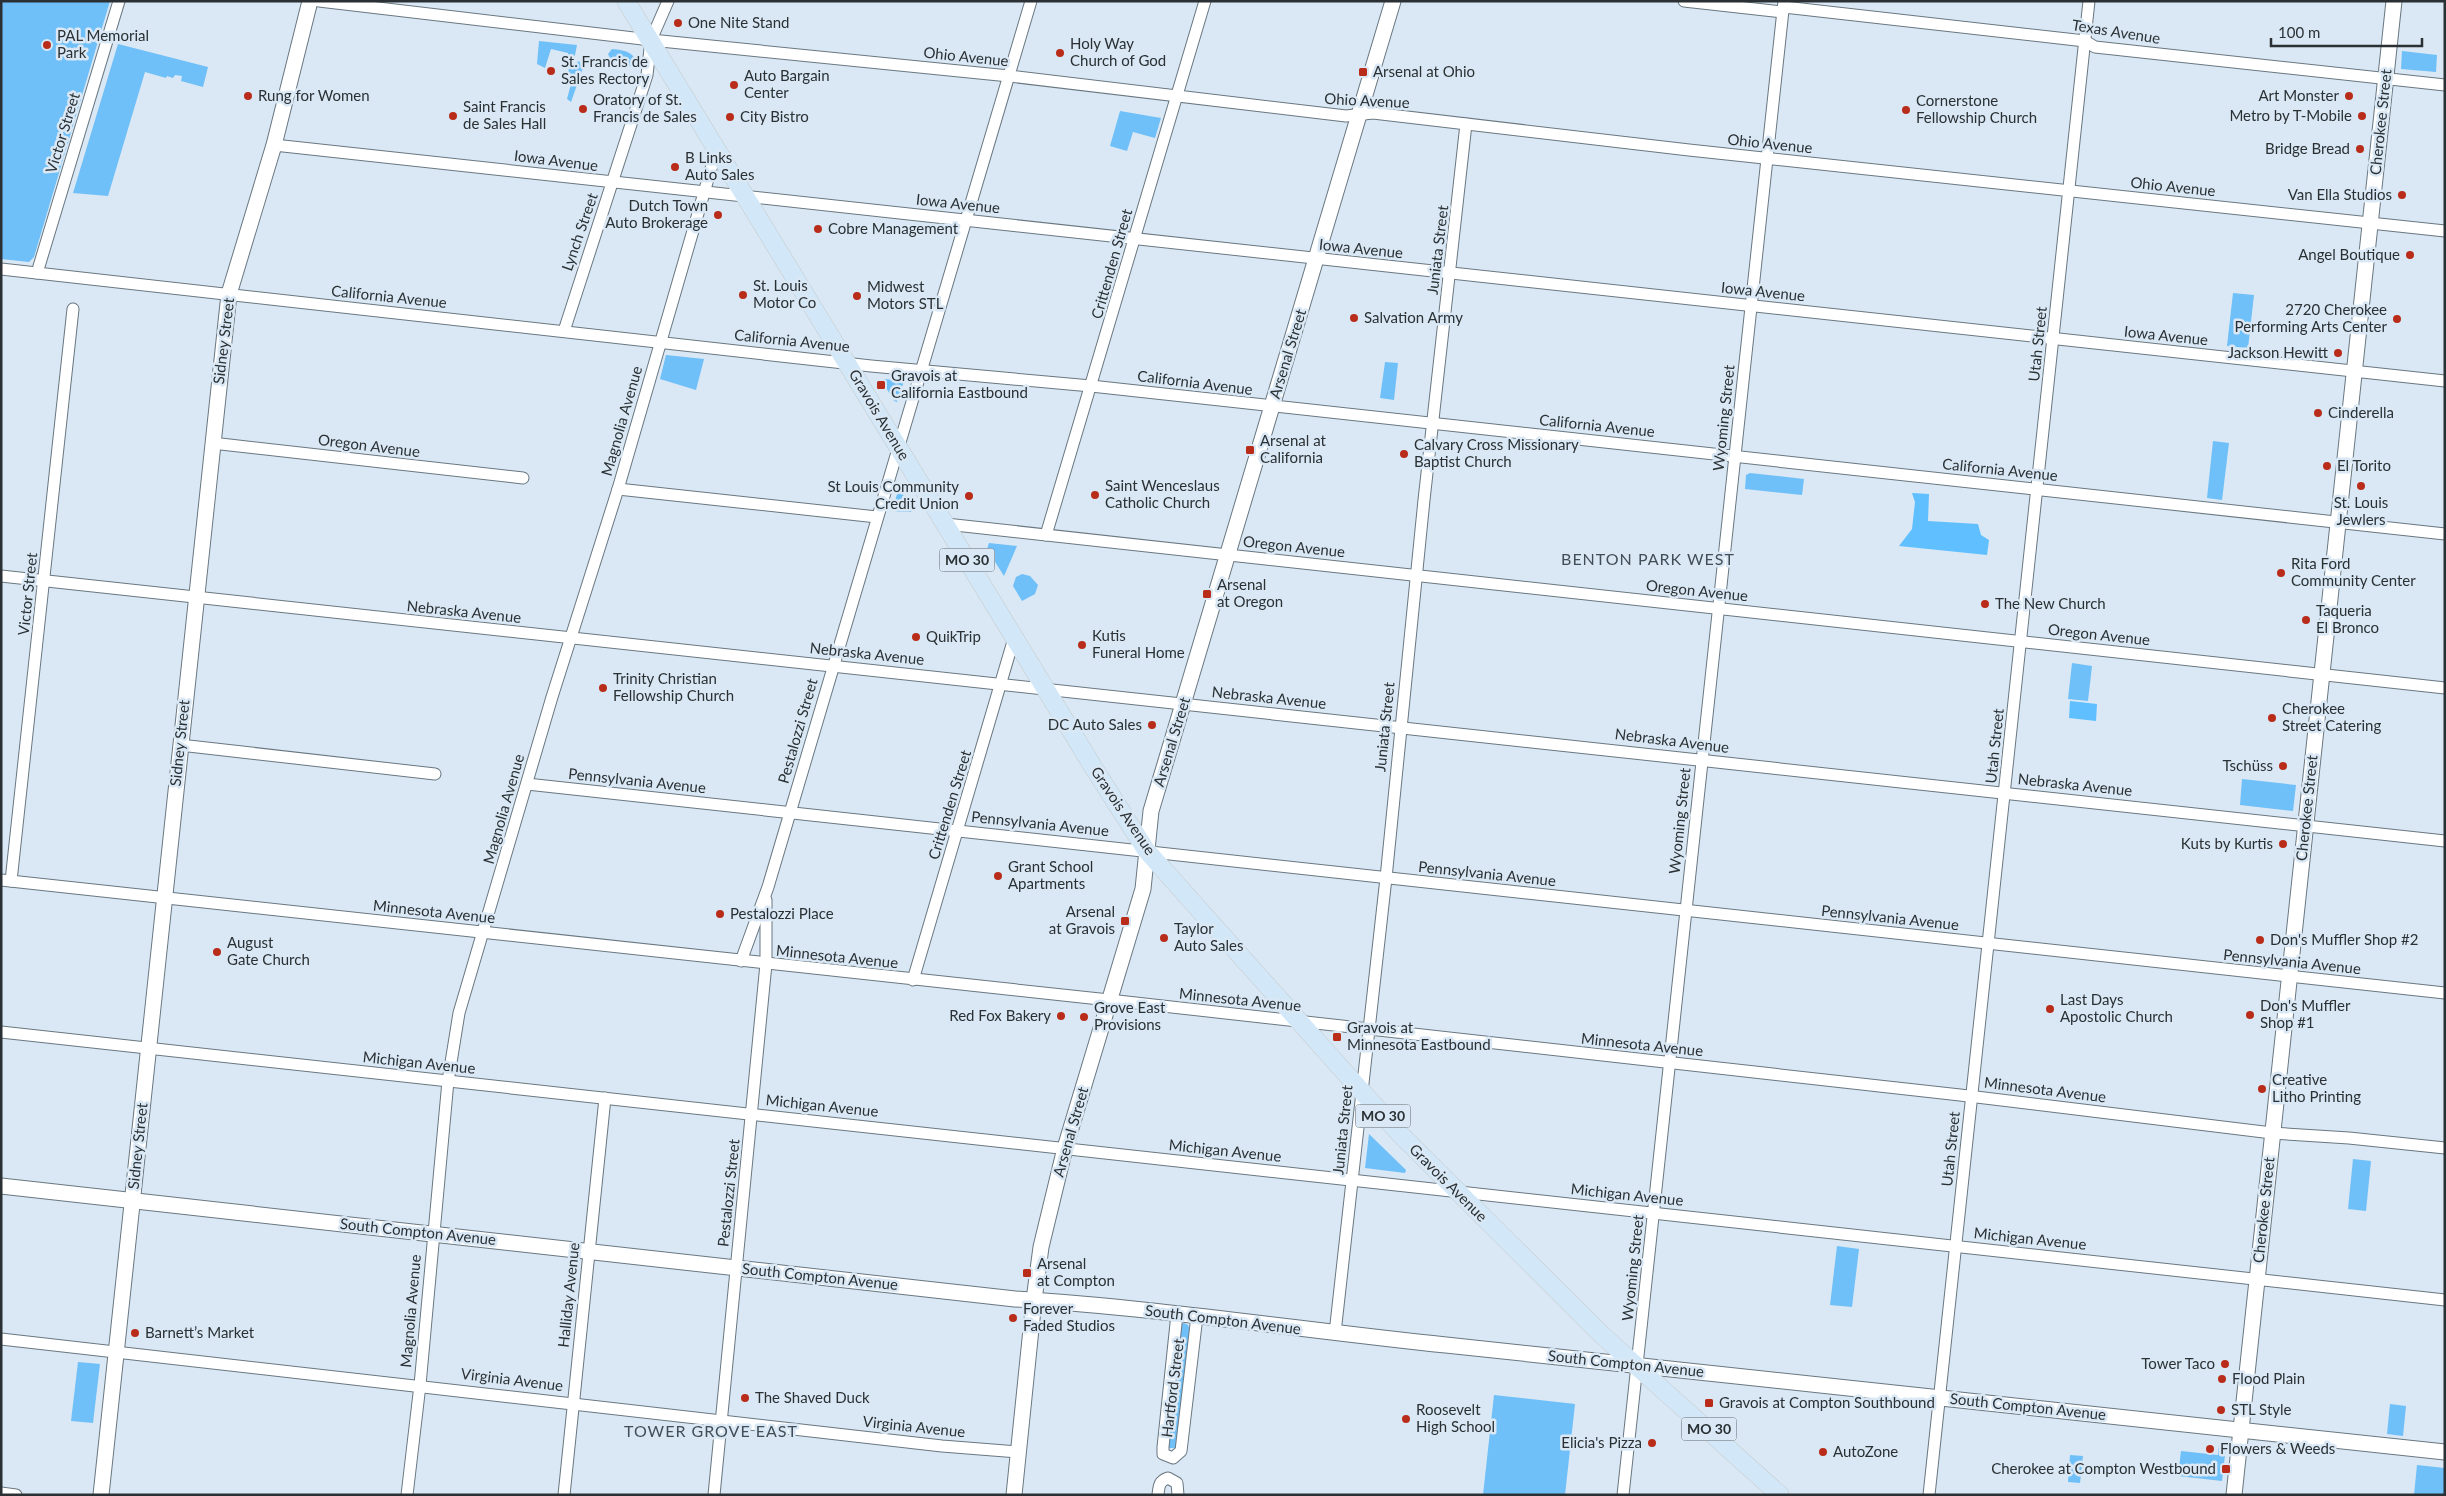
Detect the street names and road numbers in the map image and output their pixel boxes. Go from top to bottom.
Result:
street label: Texas Avenue [2071,15,2162,47]
street label: Ohio Avenue [923,43,1010,69]
street label: Cherokee Street [2365,67,2395,176]
street label: Ohio Avenue [1324,89,1410,111]
street label: Victor Street [41,90,83,175]
street label: Ohio Avenue [1727,130,1814,156]
street label: Iowa Avenue [513,146,599,174]
street label: Ohio Avenue [2130,173,2217,199]
street label: Lynch Street [557,190,601,273]
street label: Iowa Avenue [915,190,1001,216]
street label: Juniata Street [1423,204,1451,296]
street label: Crittenden Street [1087,206,1136,321]
street label: Iowa Avenue [1318,235,1404,261]
street label: Iowa Avenue [1720,278,1806,304]
street label: California Avenue [330,281,448,311]
street label: Sidney Street [209,296,237,385]
street label: Utah Street [2024,305,2050,382]
street label: Arsenal Street [1265,306,1309,401]
street label: Iowa Avenue [2123,322,2209,348]
street label: California Avenue [733,325,851,355]
street label: Wyoming Street [1708,363,1738,472]
street label: Magnolia Avenue [597,364,645,478]
street label: Gravois Avenue [846,366,914,463]
street label: California Avenue [1136,366,1254,398]
street label: California Avenue [1538,410,1656,440]
street label: Oregon Avenue [317,430,421,460]
street label: California Avenue [1941,454,2059,484]
street label: Oregon Avenue [1242,532,1346,560]
road number: MO 30 [940,548,994,572]
street label: Victor Street [14,551,40,636]
street label: Oregon Avenue [1645,576,1749,604]
street label: Nebraska Avenue [406,596,522,626]
street label: Oregon Avenue [2047,620,2151,648]
street label: Nebraska Avenue [809,638,925,668]
street label: Pestalozzi Street [773,676,821,785]
street label: Juniata Street [1370,681,1398,773]
street label: Nebraska Avenue [1211,682,1327,712]
street label: Arsenal Street [1149,694,1193,789]
street label: Sidney Street [166,698,193,787]
street label: Utah Street [1981,707,2007,784]
street label: Nebraska Avenue [1614,724,1730,756]
street label: Crittenden Street [924,747,974,862]
street label: Magnolia Avenue [479,752,527,866]
street label: Cherokee Street [2291,753,2321,862]
street label: Gravois Avenue [1088,763,1160,858]
street label: Pennsylvania Avenue [567,764,707,796]
street label: Wyoming Street [1664,766,1694,875]
street label: Nebraska Avenue [2017,769,2133,799]
street label: Pennsylvania Avenue [970,807,1110,839]
street label: Pennsylvania Avenue [1417,857,1557,889]
street label: Minnesota Avenue [372,896,496,926]
street label: Pennsylvania Avenue [1820,901,1960,933]
street label: Minnesota Avenue [775,941,899,971]
street label: Pennsylvania Avenue [2222,945,2362,977]
street label: Minnesota Avenue [1178,984,1302,1014]
street label: Minnesota Avenue [1580,1029,1704,1059]
street label: Michigan Avenue [362,1047,476,1077]
street label: Minnesota Avenue [1983,1073,2107,1105]
street label: Arsenal Street [1049,1084,1092,1179]
street label: Juniata Street [1328,1084,1356,1176]
street label: Michigan Avenue [765,1090,879,1120]
street label: Sidney Street [124,1101,151,1190]
road number: MO 30 [1356,1104,1410,1128]
street label: Utah Street [1937,1110,1963,1187]
street label: Michigan Avenue [1168,1135,1282,1165]
street label: Pestalozzi Street [713,1138,743,1248]
street label: Gravois Avenue [1406,1140,1491,1225]
street label: Cherokee Street [2248,1155,2278,1264]
street label: Michigan Avenue [1570,1179,1684,1209]
street label: Wyoming Street [1617,1213,1647,1322]
street label: South Compton Avenue [339,1214,497,1248]
street label: Michigan Avenue [1973,1223,2087,1253]
street label: Halliday Avenue [554,1241,582,1348]
street label: Magnolia Avenue [396,1254,424,1368]
street label: South Compton Avenue [741,1259,899,1293]
street label: South Compton Avenue [1144,1301,1302,1338]
street label: Hartford Street [1157,1337,1187,1438]
street label: South Compton Avenue [1547,1346,1705,1380]
street label: Virginia Avenue [460,1364,564,1394]
street label: South Compton Avenue [1949,1389,2107,1423]
street label: Virginia Avenue [862,1412,966,1440]
road number: MO 30 [1682,1418,1736,1440]

